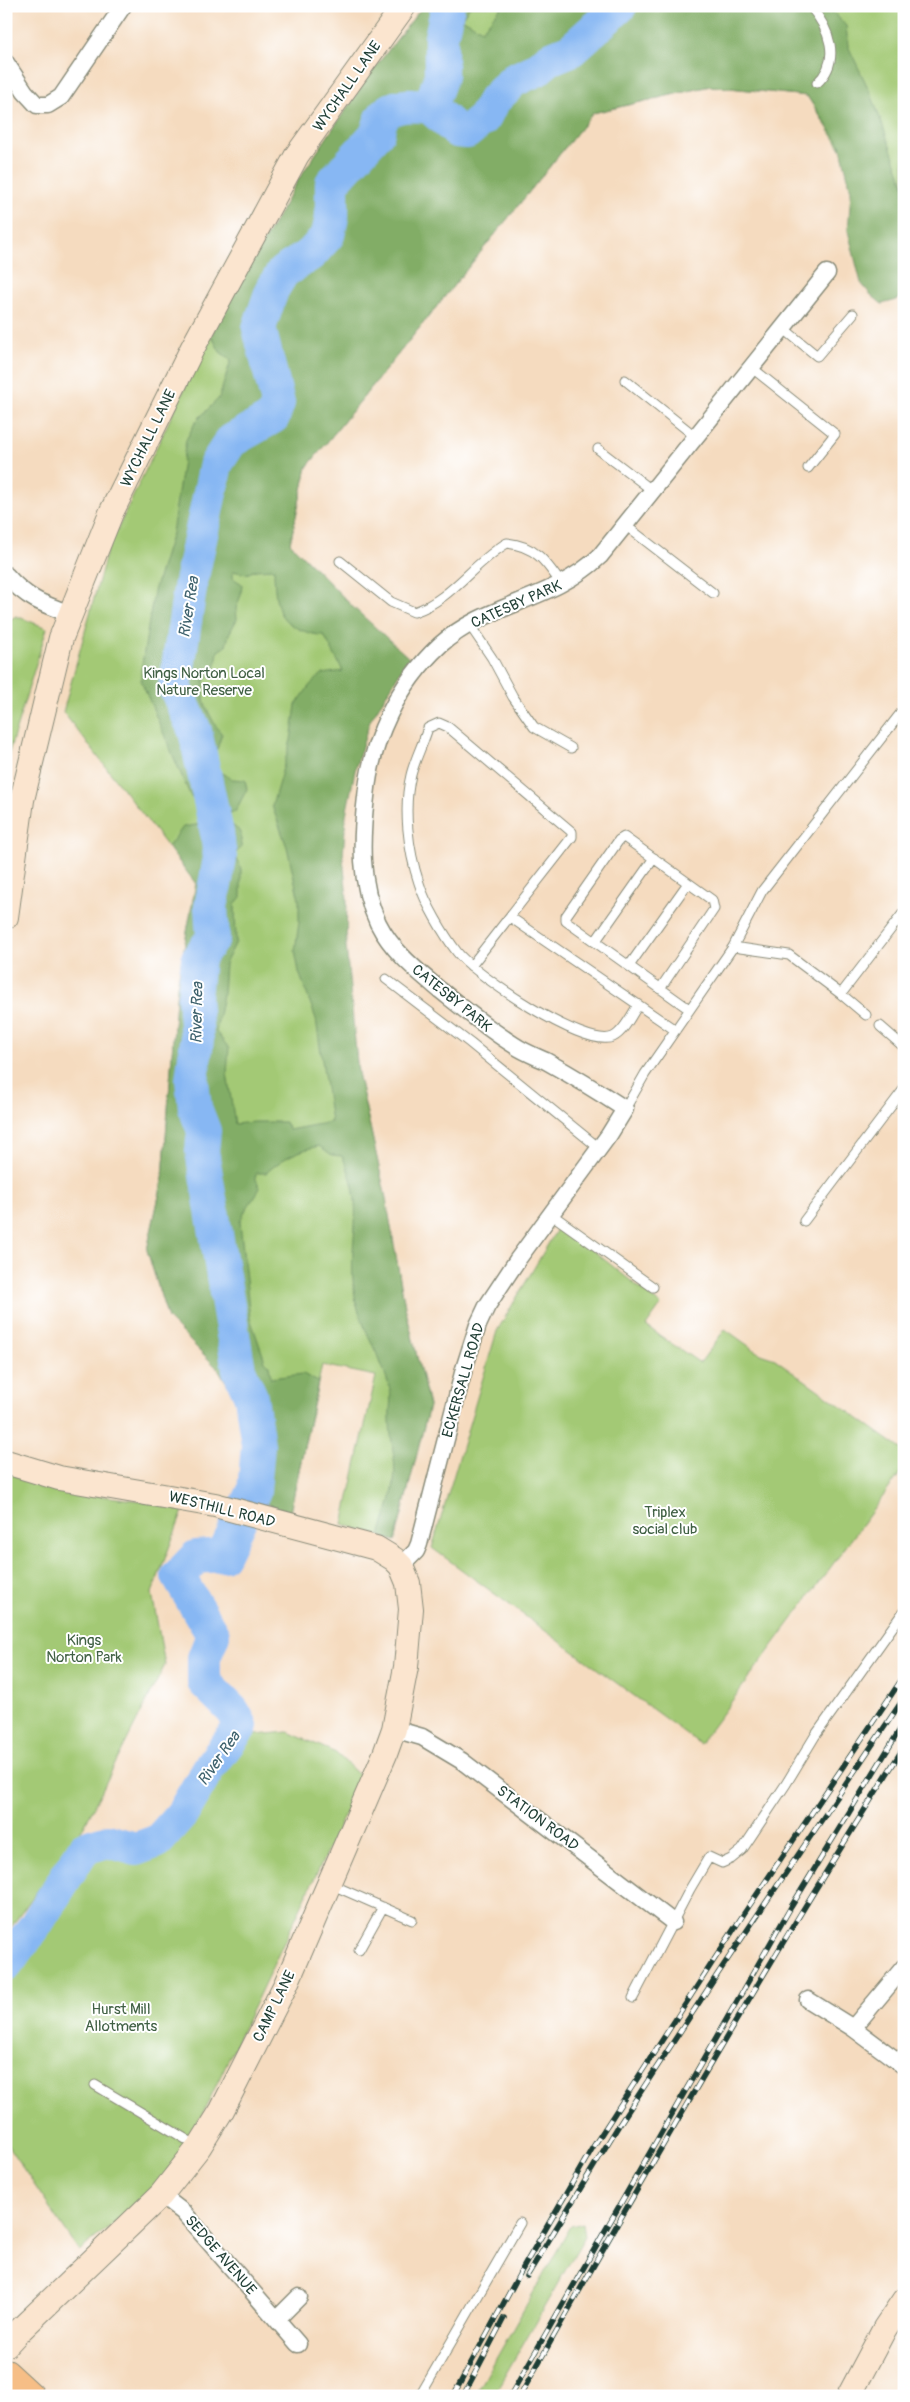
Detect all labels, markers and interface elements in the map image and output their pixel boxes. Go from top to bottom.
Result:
street label: WYCHALL LANE [309,37,386,135]
street label: WYCHALL LANE [117,386,180,490]
water label: River Rea [174,574,204,639]
street label: CATESBY PARK [468,576,564,633]
park label: Kings Norton Local Nature Reserve [143,664,265,700]
street label: CATESBY PARK [408,960,495,1036]
water label: River Rea [186,981,208,1044]
street label: ECKERSALL ROAD [438,1321,489,1440]
street label: WESTHILL ROAD [167,1487,277,1532]
park label: Triplex social club [633,1503,697,1539]
park label: Kings Norton Park [46,1631,122,1667]
water label: River Rea [193,1726,246,1789]
street label: STATION ROAD [493,1781,583,1855]
street label: CAMP LANE [249,1967,300,2045]
park label: Hurst Mill Allotments [85,2000,158,2036]
street label: SEDGE AVENUE [181,2211,261,2299]

